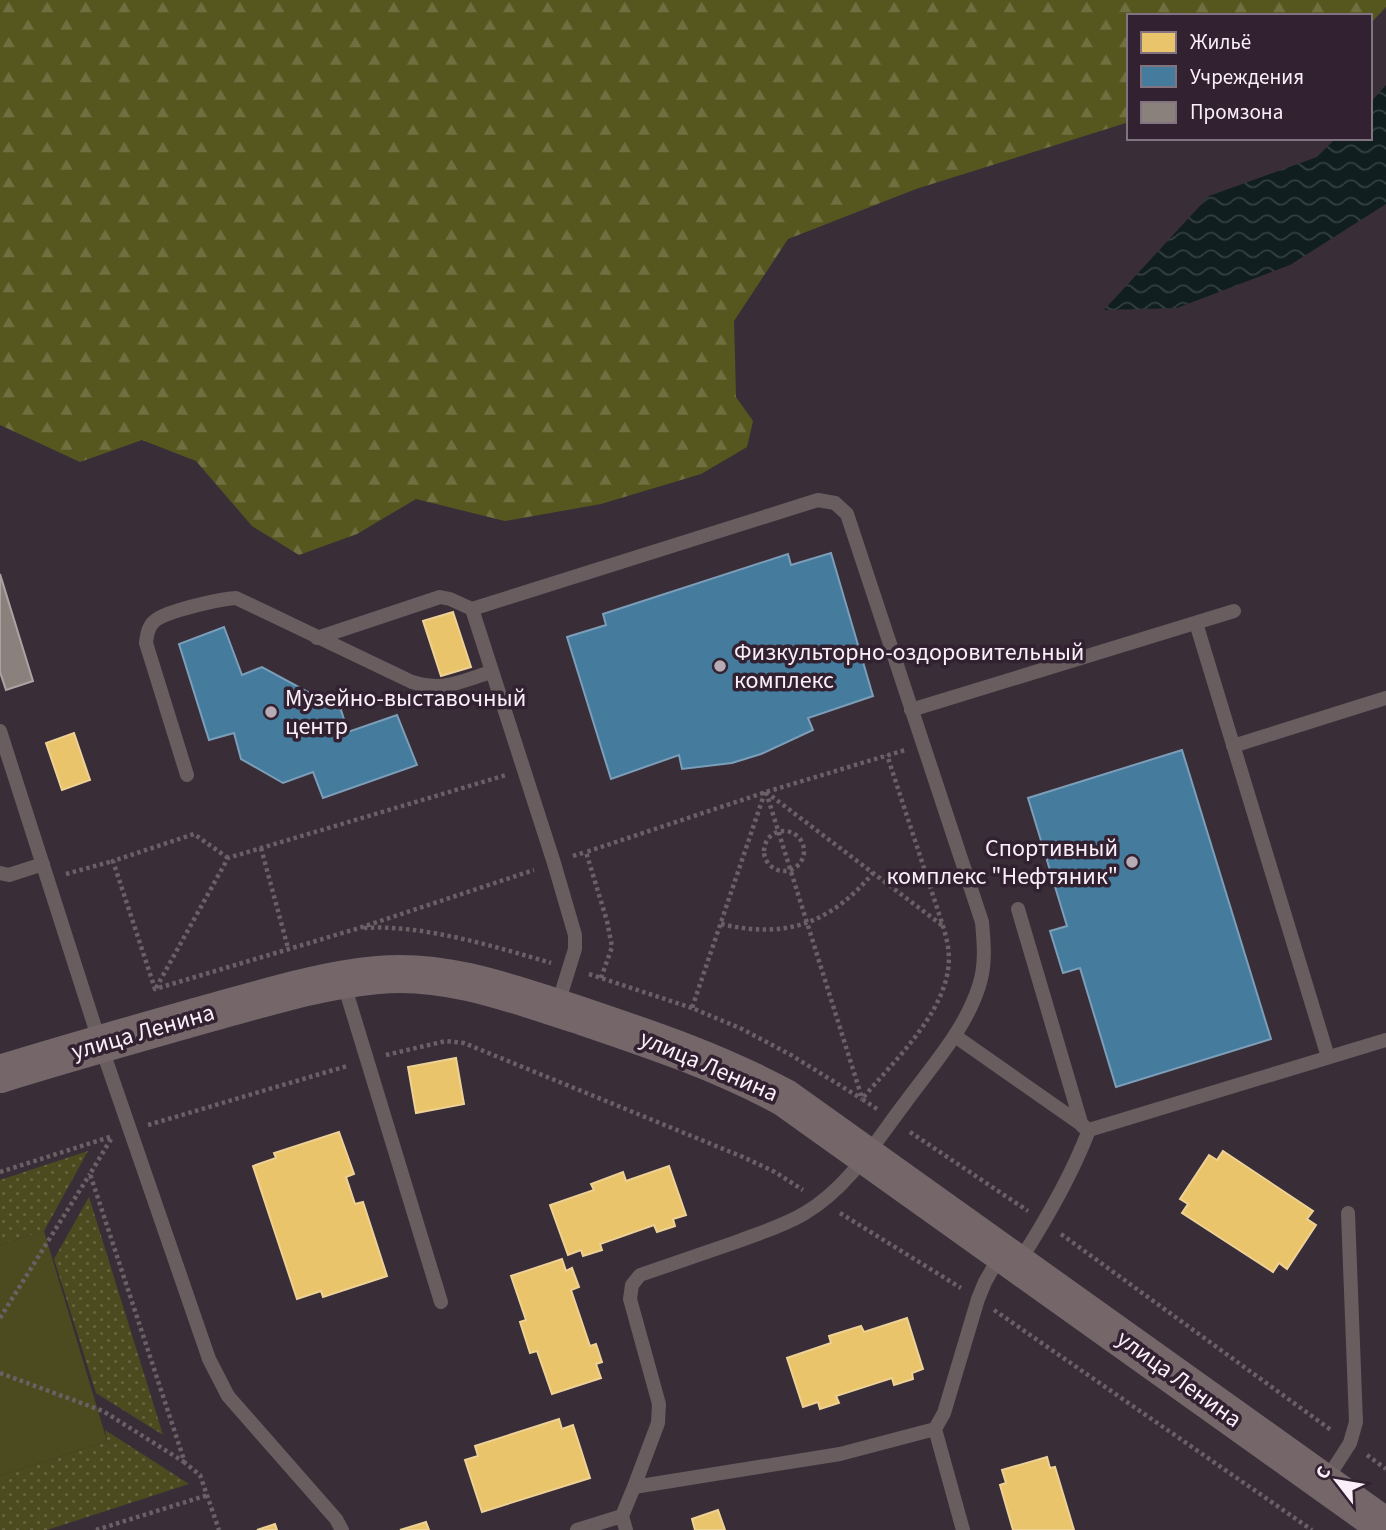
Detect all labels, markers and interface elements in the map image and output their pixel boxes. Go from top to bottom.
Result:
legend [1127,14,1372,140]
text: Жильё [1190,27,1251,57]
text: Учреждения [1190,62,1304,92]
text: Промзона [1190,97,1283,127]
place label: Физкульторно-оздоровительный комплекс [734,635,1084,698]
marker: Физкульторно-оздоровительный комплекс [712,658,728,674]
place label: Музейно-выставочный центр [285,681,526,744]
marker: Музейно-выставочный центр [263,704,279,720]
place label: Спортивный комплекс "Нефтяник" [887,831,1118,894]
marker: Спортивный комплекс "Нефтяник" [1124,854,1140,870]
street label: улица Ленина [67,995,219,1069]
street label: улица Ленина [634,1021,784,1111]
street label: улица Ленина [1109,1322,1249,1436]
north arrow [1302,1446,1372,1516]
text: С [1309,1461,1338,1485]

